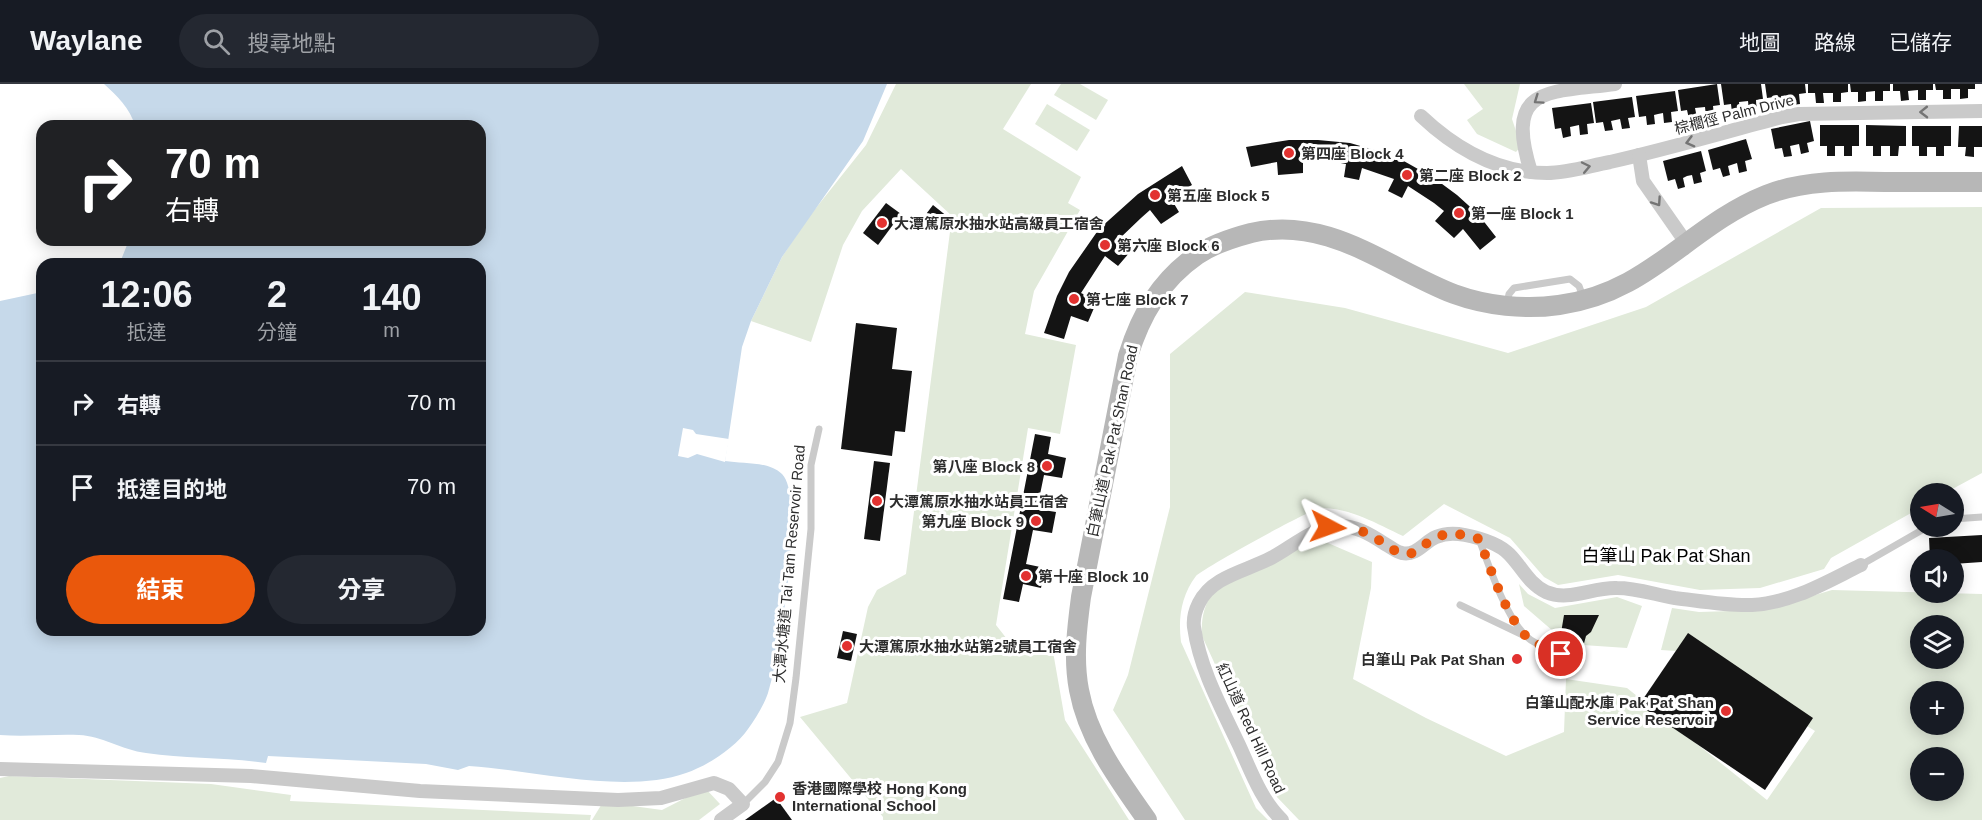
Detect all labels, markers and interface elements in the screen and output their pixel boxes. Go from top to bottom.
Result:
search box [179,14,599,68]
text: Waylane [30,25,143,56]
icon: search [200,25,233,58]
text: 搜尋地點 [248,31,336,56]
text: 地圖 [1739,31,1781,54]
text: 路線 [1814,31,1856,54]
text: 已儲存 [1889,31,1952,54]
street label: 棕櫚徑 Palm Drive [1673,91,1795,137]
one-way arrow [1534,93,1545,104]
one-way arrow [1919,106,1928,118]
one-way arrow [1685,134,1695,147]
text: 70 m [165,140,261,187]
icon: right [66,144,144,222]
place label: 第四座 Block 4 [1301,145,1404,162]
marker: 第四座 Block 4 [1282,146,1296,160]
one-way arrow [1580,161,1590,174]
place label: 第二座 Block 2 [1419,167,1522,184]
marker: 第二座 Block 2 [1400,168,1414,182]
place label: 第五座 Block 5 [1167,187,1270,204]
marker: 第五座 Block 5 [1148,188,1162,202]
text: 右轉 [165,196,219,226]
one-way arrow [1650,196,1661,207]
place label: 第一座 Block 1 [1471,205,1574,222]
marker: 第一座 Block 1 [1452,206,1466,220]
place label: 大潭篤原水抽水站高級員工宿舍 [894,215,1104,232]
marker: 大潭篤原水抽水站高級員工宿舍 [875,216,889,230]
place label: 第六座 Block 6 [1117,237,1220,254]
marker: 第六座 Block 6 [1098,238,1112,252]
text: 12:06 [100,274,193,315]
text: 2 [267,274,287,315]
text: 140 [361,277,422,318]
place label: 第七座 Block 7 [1086,291,1189,308]
marker: 第七座 Block 7 [1067,292,1081,306]
text: m [383,319,400,341]
text: 抵達 [126,321,166,343]
text: 分鐘 [257,321,297,343]
street label: 白筆山道 Pak Pat Shan Road [1083,343,1141,539]
icon: right [66,387,99,420]
text: 70 m [407,390,456,415]
text: 右轉 [117,393,161,418]
street label: 大潭水塘道 Tai Tam Reservoir Road [770,444,808,684]
place label: 第八座 Block 8 [932,458,1035,475]
marker: 第八座 Block 8 [1040,459,1054,473]
icon: arrive [66,471,99,504]
text: 70 m [407,474,456,499]
text: 抵達目的地 [117,477,227,502]
north arrow [1910,483,1964,537]
map controls [1910,483,1964,801]
place label: 大潭篤原水抽水站員工宿舍 [889,493,1069,510]
marker: 大潭篤原水抽水站員工宿舍 [870,494,884,508]
position arrow [1296,495,1360,559]
place label: 第九座 Block 9 [921,513,1024,530]
marker: 第九座 Block 9 [1029,514,1043,528]
district label: 白筆山 Pak Pat Shan [1581,546,1751,566]
button: sound [1910,549,1964,603]
button: 結束 [66,555,255,624]
button: 分享 [267,555,456,624]
place label: 第十座 Block 10 [1038,568,1149,585]
marker: 第十座 Block 10 [1019,569,1033,583]
button: layers [1910,615,1964,669]
pin [1535,628,1586,679]
icon: arrive [1544,637,1577,670]
place label: 大潭篤原水抽水站第2號員工宿舍 [859,638,1077,655]
marker: 大潭篤原水抽水站第2號員工宿舍 [840,639,854,653]
place label: 白筆山 Pak Pat Shan [1361,651,1505,668]
marker: 白筆山 Pak Pat Shan [1510,652,1524,666]
street label: 紅山道 Red Hill Road [1213,660,1289,796]
button: + [1910,681,1964,735]
place label: 白筆山配水庫 Pak Pat Shan Service Reservoir [1525,694,1714,728]
marker: 白筆山配水庫 Pak Pat Shan Service Reservoir [1719,704,1733,718]
button: − [1910,747,1964,801]
place label: 香港國際學校 Hong Kong International School [792,780,967,814]
marker: 香港國際學校 Hong Kong International School [773,790,787,804]

